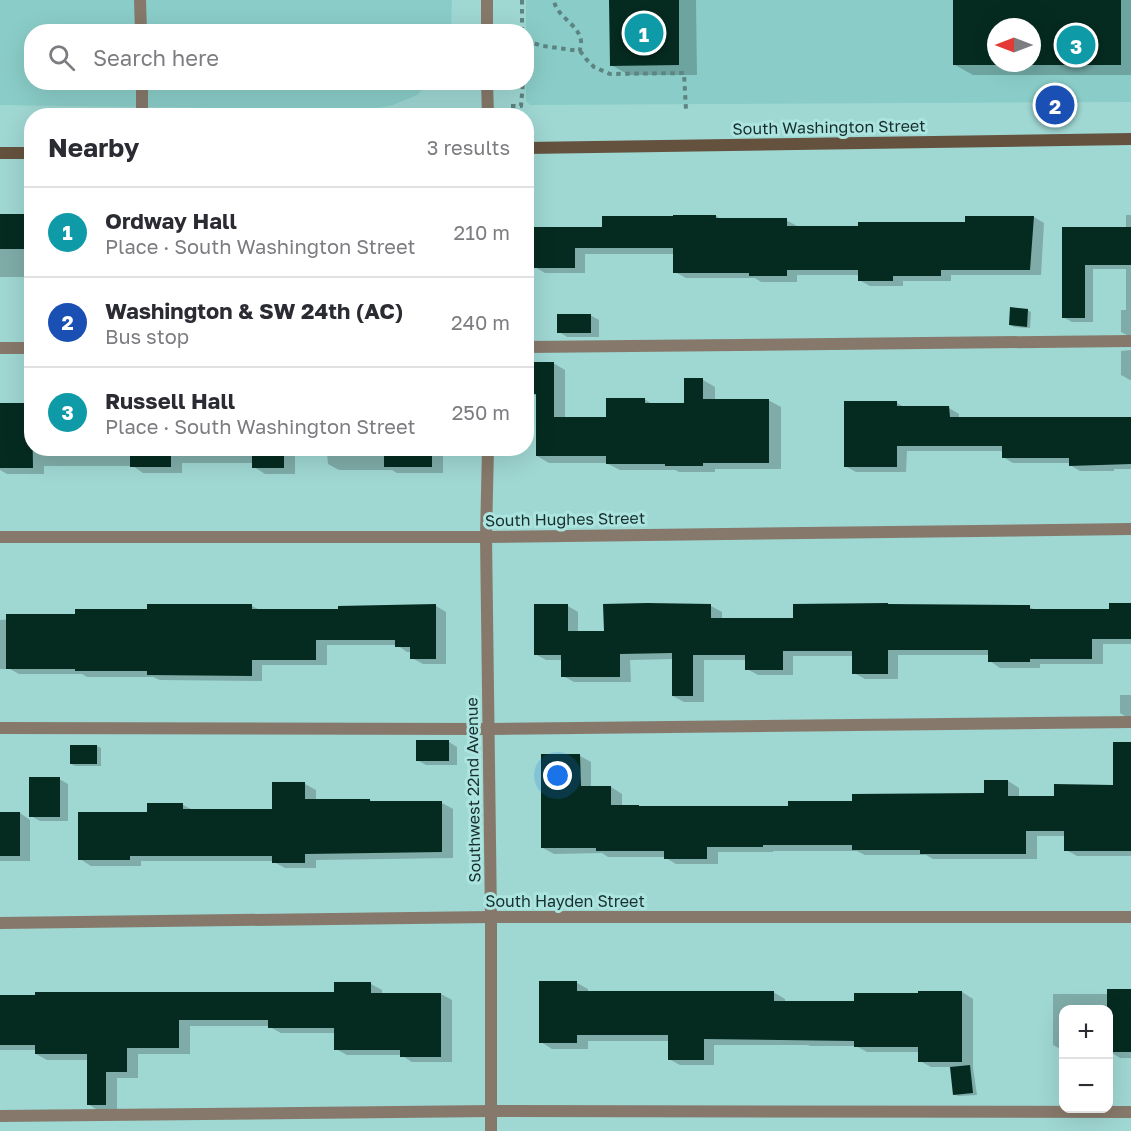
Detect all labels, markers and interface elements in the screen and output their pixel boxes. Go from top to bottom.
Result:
pin: 1 [624,10,664,56]
north arrow [987,18,1041,72]
pin: 3 [1056,22,1096,68]
search box [24,24,534,90]
icon: search [45,41,78,74]
text: Search here [93,44,219,71]
pin: 2 [1036,82,1074,128]
street label: South Washington Street [732,115,926,139]
text: Nearby [48,132,139,163]
text: 3 results [427,135,510,159]
text: Ordway Hall [105,207,237,234]
text: 1 [62,220,73,244]
text: 210 m [454,220,510,244]
text: Place · South Washington Street [105,234,416,258]
text: Washington & SW 24th (AC) [105,297,403,324]
text: 2 [61,310,74,334]
text: 240 m [451,310,510,334]
text: Bus stop [105,324,189,348]
text: Russell Hall [105,387,235,414]
text: 3 [61,400,74,424]
text: 250 m [452,400,510,424]
text: Place · South Washington Street [105,414,416,438]
street label: South Hughes Street [485,508,645,530]
street label: Southwest 22nd Avenue [461,697,485,883]
your location [543,761,572,790]
street label: South Hayden Street [485,891,645,911]
map controls [1059,1005,1113,1113]
button: + [1059,1005,1113,1059]
button: − [1059,1059,1113,1113]

